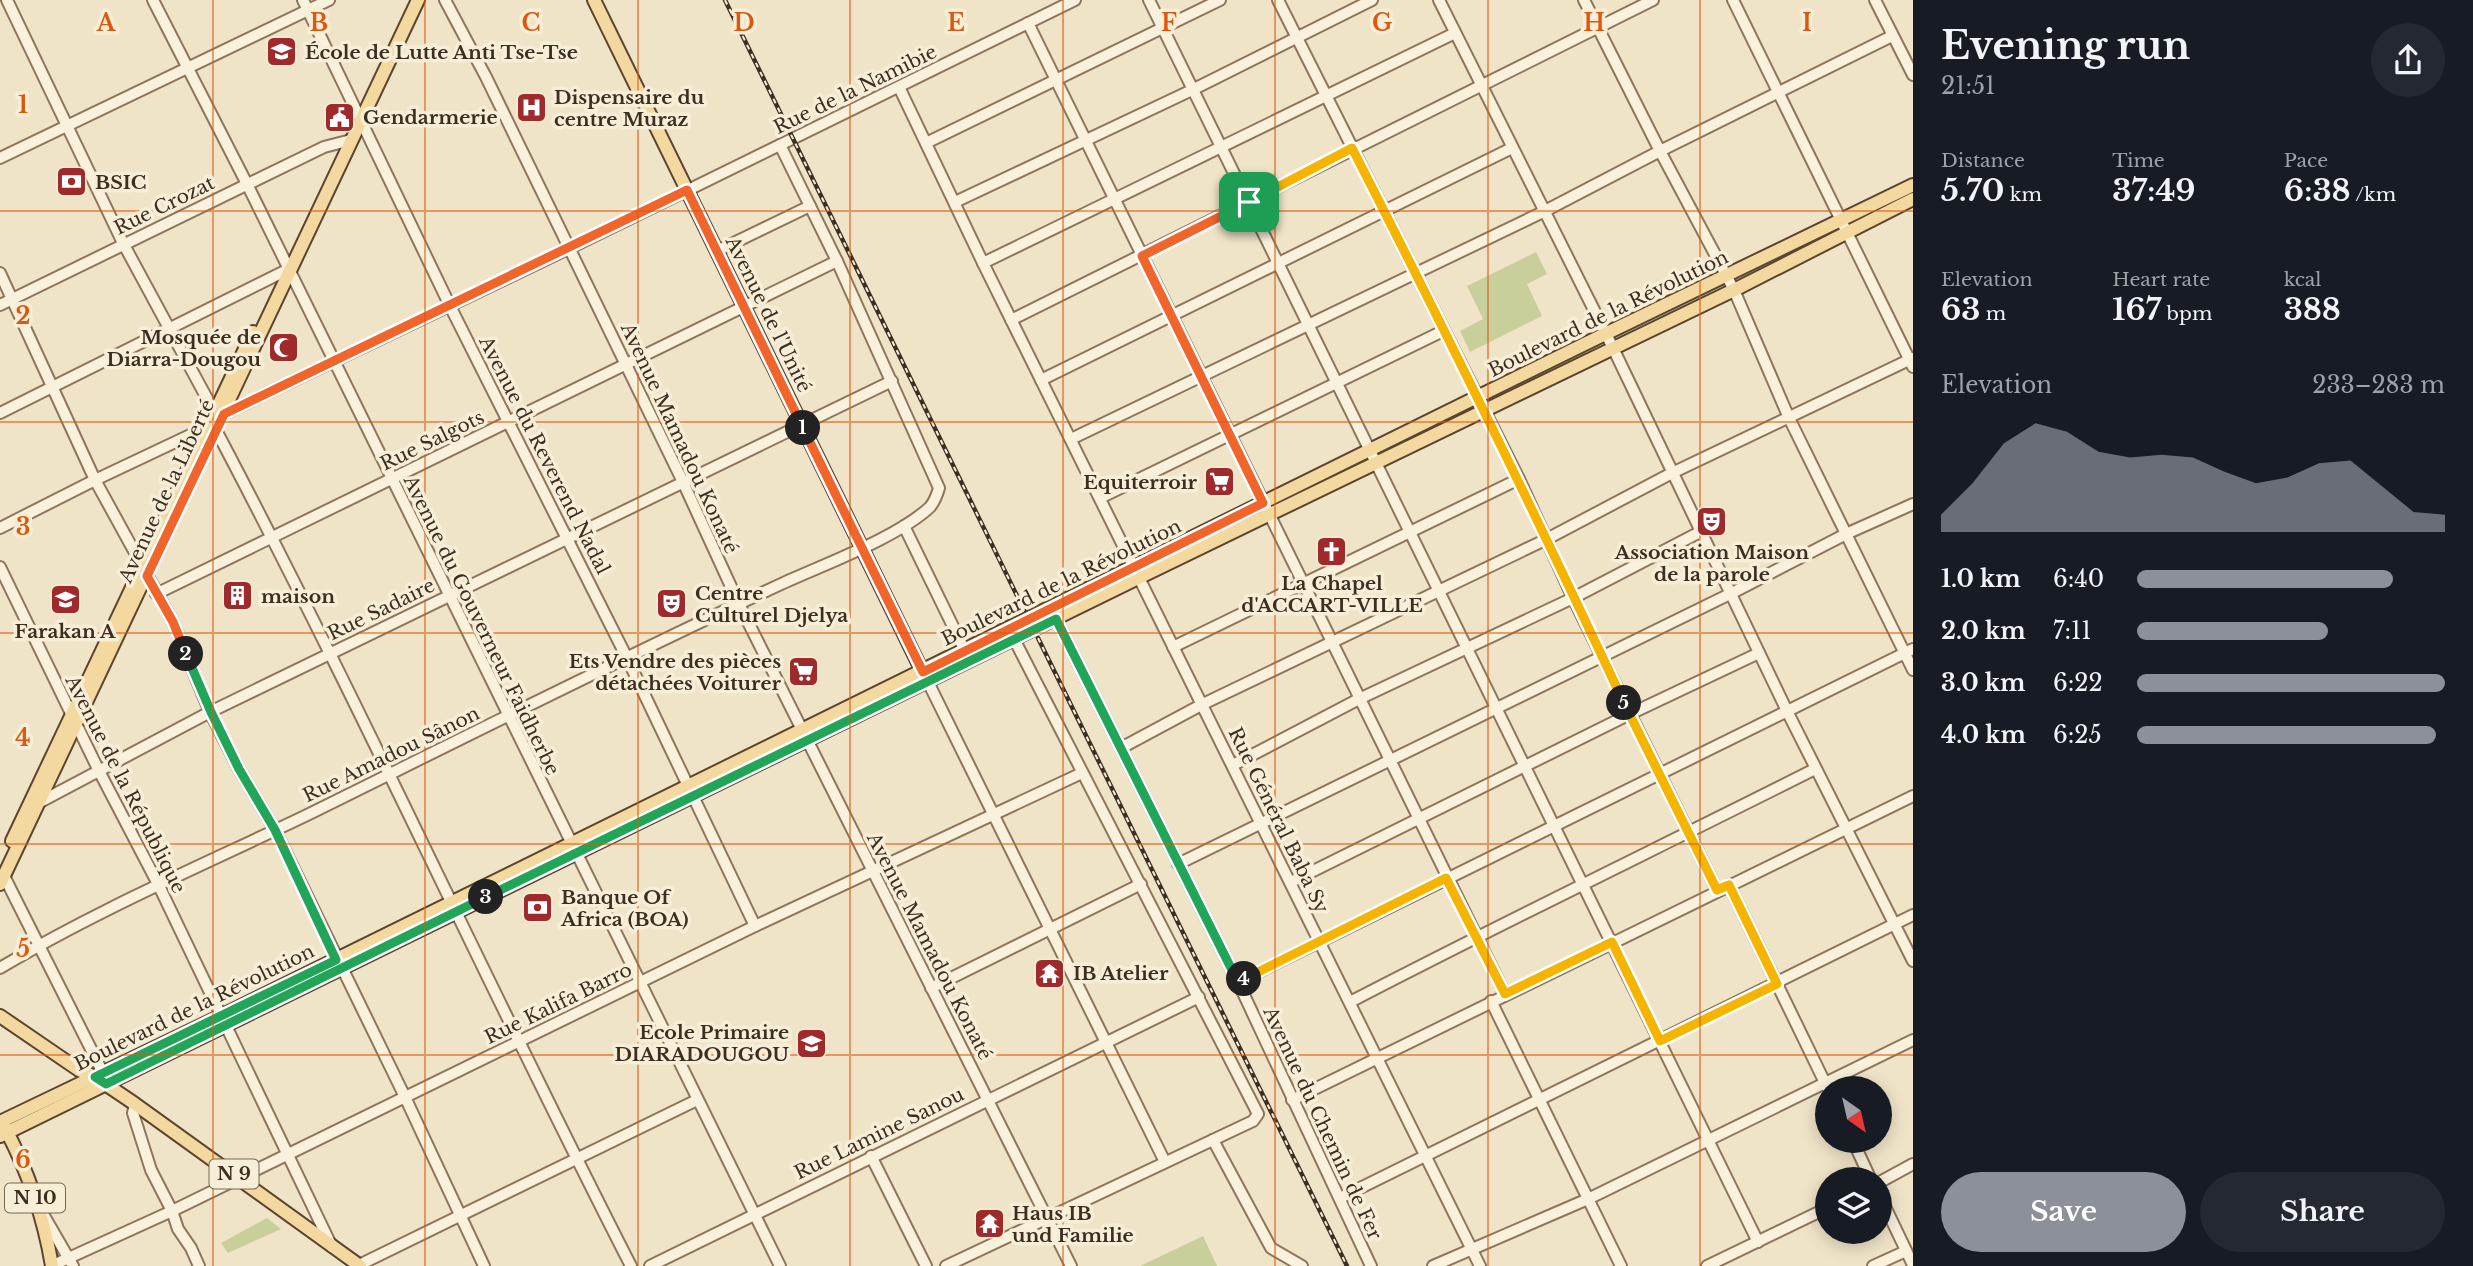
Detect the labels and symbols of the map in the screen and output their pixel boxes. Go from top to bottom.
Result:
text: A [96,9,117,37]
text: B [310,9,328,37]
text: C [522,9,540,37]
text: D [733,9,755,37]
text: E [947,9,965,37]
text: F [1161,9,1177,37]
text: G [1372,9,1392,37]
text: H [1583,9,1605,37]
text: I [1802,9,1812,37]
school or university icon: École de Lutte Anti Tse-Tse [265,35,299,69]
street label: Rue de la Namibie [770,40,941,139]
place label: École de Lutte Anti Tse-Tse [305,41,578,64]
place label: Dispensaire du centre Muraz [554,86,705,131]
text: 1 [18,91,28,119]
hospital icon: Dispensaire du centre Muraz [514,91,548,125]
public building icon: Gendarmerie [323,100,357,134]
place label: Gendarmerie [363,106,498,129]
bank icon: BSIC [55,165,89,199]
place label: BSIC [95,171,146,194]
street label: Rue Crozat [110,171,219,240]
pin [1219,172,1279,232]
street label: Avenue de l'Unité [720,232,816,396]
street label: Boulevard de la Révolution [1485,245,1732,382]
text: 2 [16,302,30,330]
street label: Avenue Mamadou Konaté [616,318,743,557]
place label: Mosquée de Diarra-Dougou [107,326,262,371]
mosque icon: Mosquée de Diarra-Dougou [267,331,301,365]
street label: Avenue du Reverend Nadal [474,332,615,578]
street label: Avenue de la Liberté [113,396,219,587]
street label: Rue Salgots [377,405,488,475]
pin: 1 [786,410,820,446]
supermarket icon: Equiterroir [1203,465,1237,499]
street label: Avenue du Gouverneur Faidherbe [398,471,564,779]
place label: Equiterroir [1083,471,1198,494]
theatre icon: Association Maison de la parole [1695,504,1729,538]
text: 3 [16,513,30,541]
street label: Boulevard de la Révolution [938,514,1185,651]
church icon: La Chapel d'ACCART-VILLE [1315,535,1349,569]
place label: Association Maison de la parole [1614,541,1809,586]
place label: La Chapel d'ACCART-VILLE [1241,572,1423,617]
street label: Rue Sadaire [324,574,439,645]
building icon: maison [221,579,255,613]
place label: Centre Culturel Djelya [695,582,848,627]
school or university icon: Farakan A [48,583,82,617]
place label: maison [261,585,335,608]
theatre icon: Centre Culturel Djelya [655,587,689,621]
place label: Farakan A [15,620,116,643]
pin: 2 [168,636,204,672]
place label: Ets Vendre des pièces détachées Voiturer [569,650,782,695]
supermarket icon: Ets Vendre des pièces détachées Voiturer [787,655,821,689]
street label: Avenue de la République [60,671,191,897]
pin: 5 [1606,686,1642,720]
street label: Rue Amadou Sânon [299,702,483,807]
text: 4 [15,724,31,752]
street label: Rue Général Baba Sy [1224,724,1334,917]
street label: Avenue Mamadou Konaté [862,828,997,1064]
pin: 3 [468,880,504,914]
place label: Banque Of Africa (BOA) [560,886,689,931]
bank icon: Banque Of Africa (BOA) [521,891,555,925]
text: 5 [16,935,30,963]
street label: Boulevard de la Révolution [71,939,318,1076]
temple icon: IB Atelier [1033,956,1067,990]
street label: Rue Kalifa Barro [481,958,636,1049]
place label: IB Atelier [1073,962,1169,985]
pin: 4 [1226,962,1262,996]
street label: Avenue du Chemin de Fer [1258,1002,1387,1243]
place label: Ecole Primaire DIARADOUGOU [614,1021,789,1066]
school or university icon: Ecole Primaire DIARADOUGOU [795,1026,829,1060]
north arrow [1815,1076,1892,1153]
street label: Rue Lamine Sanou [791,1082,968,1184]
text: 6 [15,1146,31,1174]
road number: N 9 [210,1160,258,1189]
road number: N 10 [5,1184,65,1212]
place label: Haus IB und Familie [1012,1202,1134,1247]
temple icon: Haus IB und Familie [972,1207,1006,1241]

